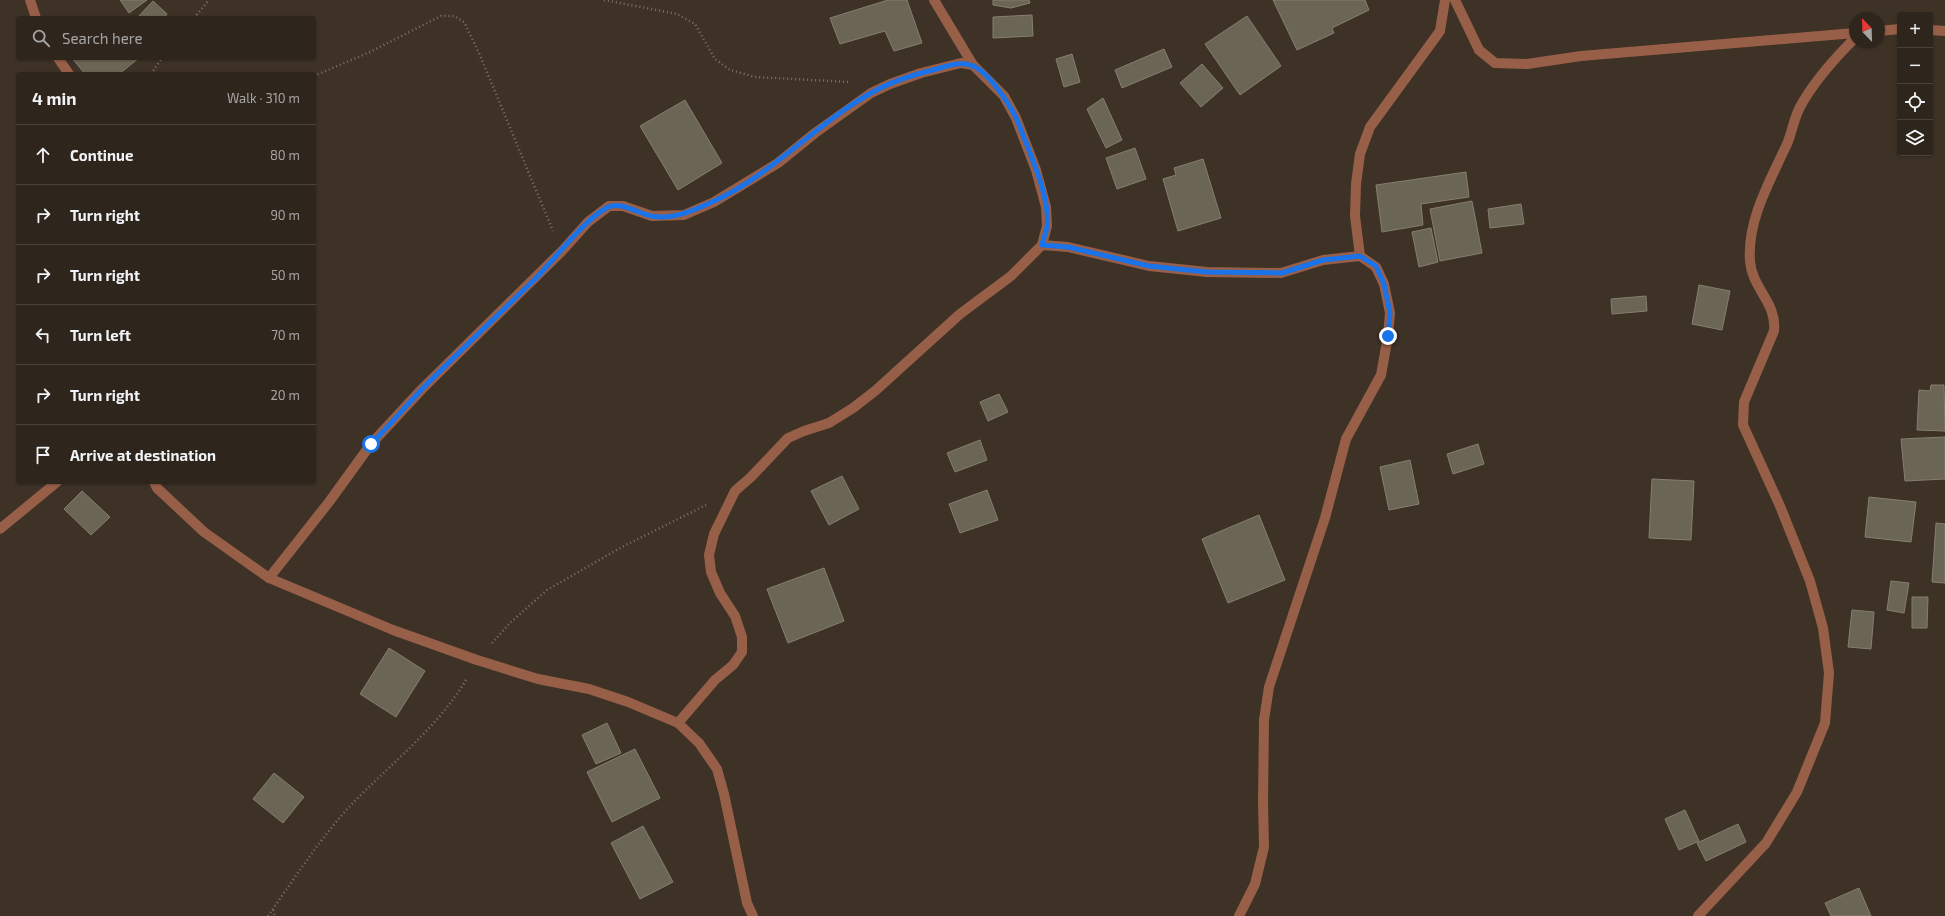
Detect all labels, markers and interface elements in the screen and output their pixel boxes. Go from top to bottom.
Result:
north arrow [1849,12,1885,48]
map controls [1897,12,1933,156]
button: + [1897,12,1933,48]
search box [16,16,316,60]
icon: search [30,27,52,49]
text: Search here [62,29,143,47]
button: − [1897,48,1933,84]
button: locate [1897,84,1933,120]
text: 4 min [32,88,76,108]
text: Walk · 310 m [227,90,300,106]
button: layers [1897,120,1933,156]
icon: ahead [32,144,54,166]
text: Continue [70,146,133,164]
text: 80 m [270,147,300,163]
icon: right [32,204,54,226]
text: Turn right [70,206,140,224]
text: 90 m [270,207,300,223]
icon: right [32,264,54,286]
text: Turn right [70,266,140,284]
text: 50 m [271,267,300,283]
icon: left [32,324,54,346]
text: Turn left [70,326,131,344]
text: 70 m [271,327,300,343]
route end [1379,327,1397,345]
icon: right [32,384,54,406]
text: Turn right [70,386,140,404]
text: 20 m [271,387,300,403]
route start [362,435,380,453]
icon: arrive [32,444,54,466]
text: Arrive at destination [70,446,216,464]

